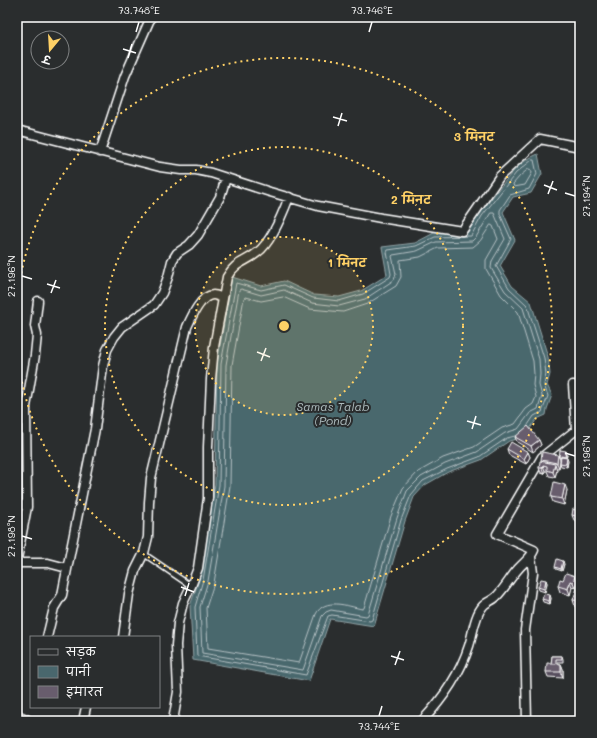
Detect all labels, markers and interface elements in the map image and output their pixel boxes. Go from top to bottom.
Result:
text: 73.748°E [118,3,160,17]
text: 73.746°E [351,3,393,17]
north arrow [30,30,70,70]
text: उ [39,51,54,69]
text: 3 मिनट [454,128,495,144]
text: 27.194°N [579,175,593,217]
text: 2 मिनट [391,191,432,207]
text: 1 मिनट [328,254,368,270]
text: 27.196°N [4,255,18,297]
centre of rings [277,319,291,333]
water label: Samas Talab (Pond) [296,398,370,428]
text: 27.196°N [579,435,593,477]
text: 27.198°N [4,515,18,557]
legend [30,636,160,708]
text: सड़क [65,643,97,660]
text: पानी [65,663,91,679]
text: इमारत [66,683,104,699]
text: 73.744°E [358,719,400,733]

